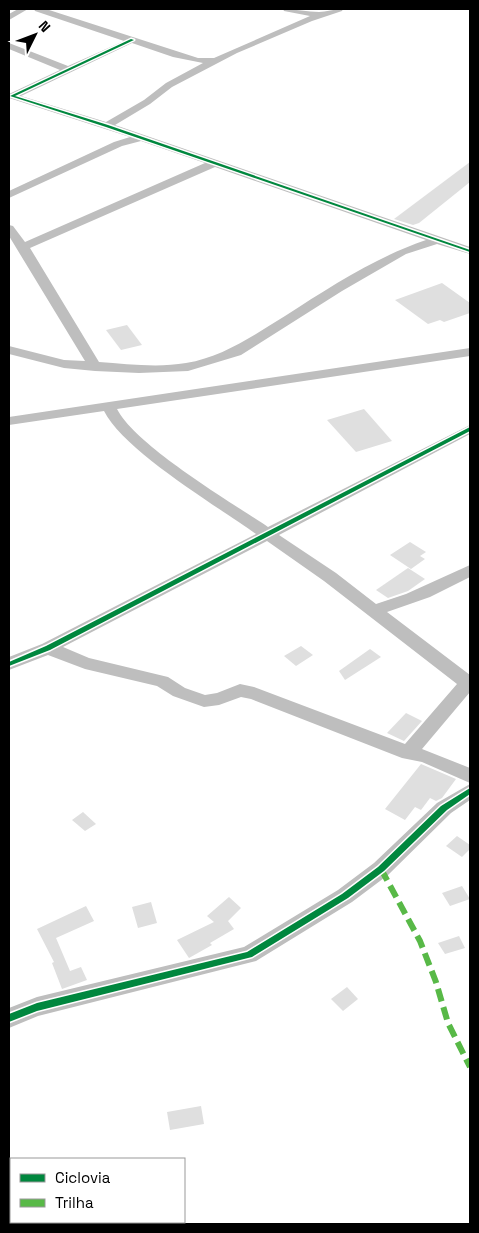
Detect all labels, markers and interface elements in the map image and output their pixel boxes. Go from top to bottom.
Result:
north arrow [10,10,60,60]
text: N [35,17,54,36]
legend [10,1158,185,1223]
text: Ciclovia [55,1168,111,1187]
text: Trilha [55,1193,94,1212]

